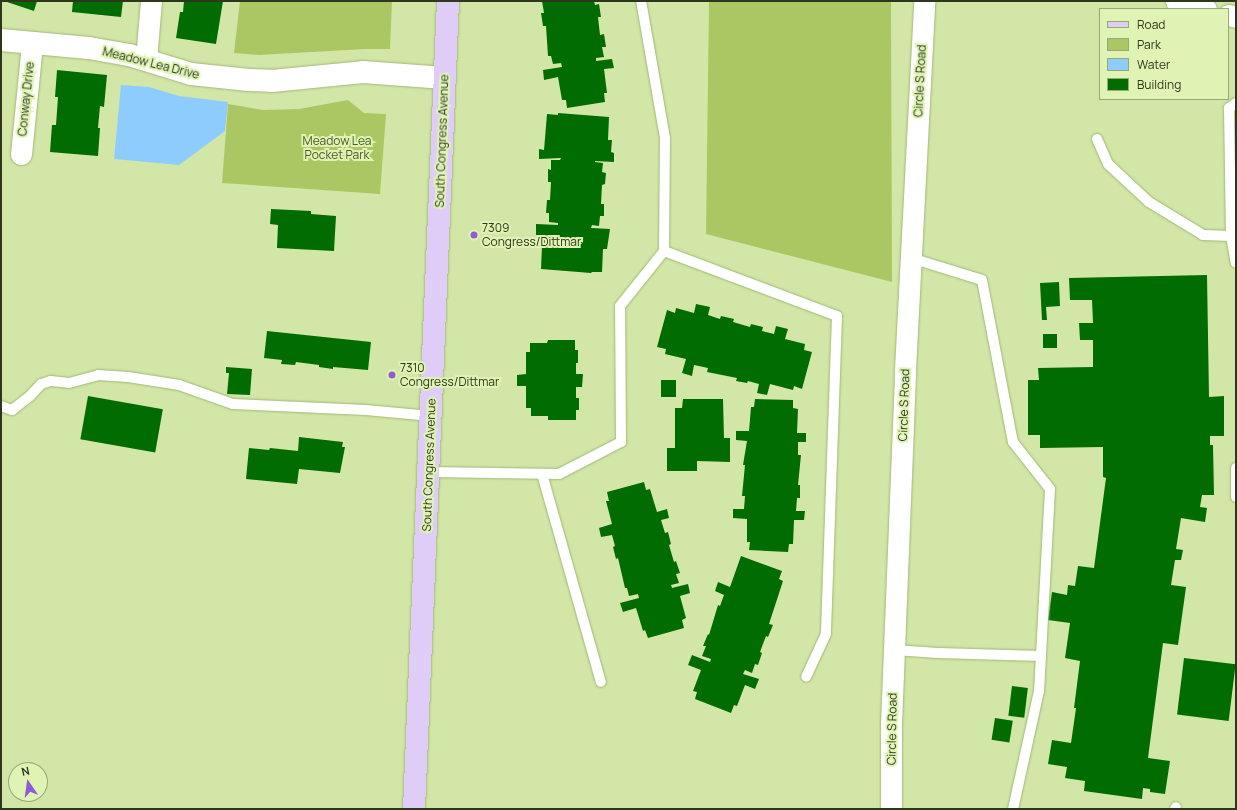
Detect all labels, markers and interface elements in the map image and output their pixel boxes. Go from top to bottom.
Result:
legend [1099,8,1229,100]
text: Road [1137,16,1165,33]
text: Park [1137,36,1161,53]
street label: Meadow Lea Drive [101,44,201,82]
street label: Circle S Road [911,44,929,118]
text: Water [1137,56,1170,73]
street label: Conway Drive [15,61,37,137]
street label: South Congress Avenue [432,74,452,208]
text: Building [1137,76,1181,93]
park label: Meadow Lea Pocket Park [303,134,371,162]
place label: 7309 Congress/Dittmar [482,221,581,249]
marker: 7309 Congress/Dittmar [469,230,479,240]
place label: 7310 Congress/Dittmar [400,361,499,389]
street label: Circle S Road [896,369,912,441]
marker: 7310 Congress/Dittmar [387,370,397,380]
street label: South Congress Avenue [419,398,439,532]
street label: Circle S Road [884,693,900,765]
north arrow [8,762,48,802]
text: N [20,763,31,779]

